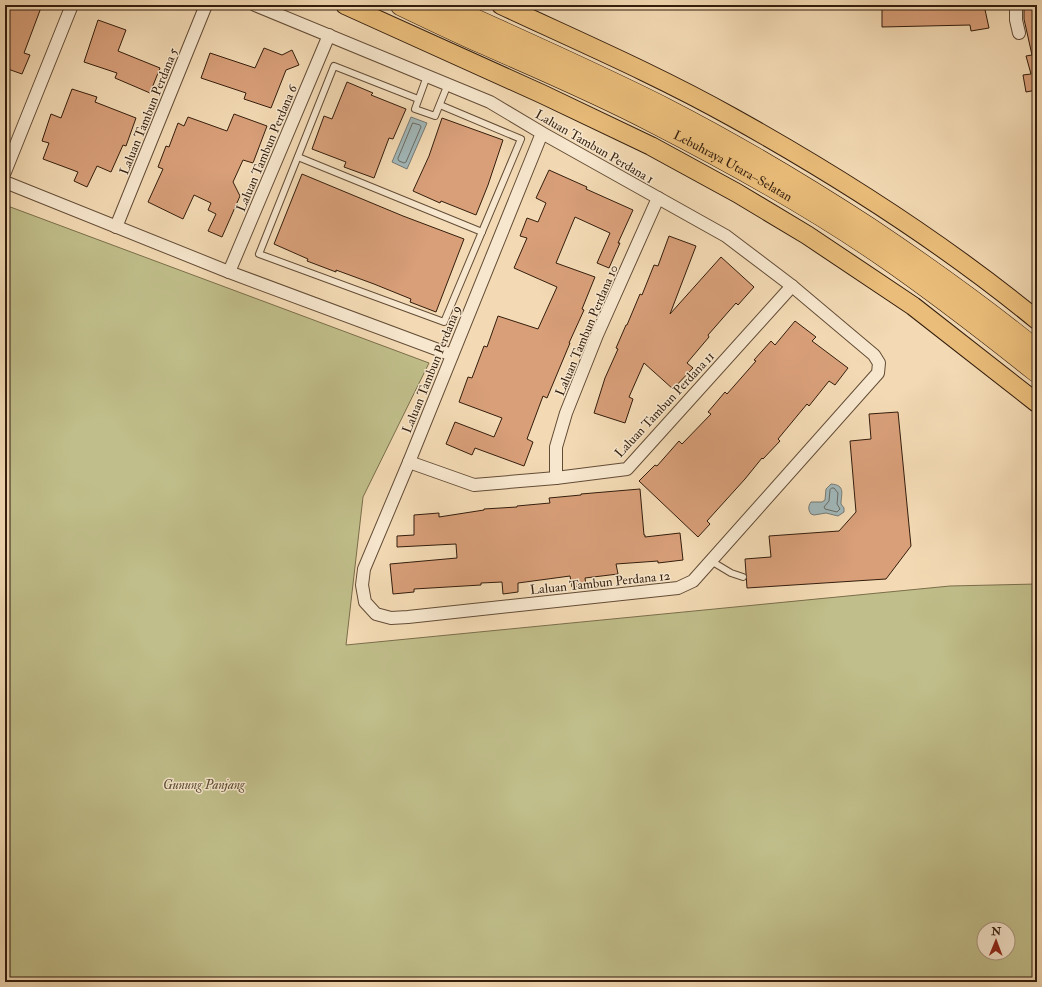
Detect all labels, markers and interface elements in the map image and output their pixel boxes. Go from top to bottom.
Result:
street label: Laluan Tambun Perdana 5 [116,45,182,177]
street label: Laluan Tambun Perdana 6 [233,81,301,214]
street label: Laluan Tambun Perdana 1 [532,106,657,188]
street label: Lebuhraya Utara–Selatan [671,127,795,205]
street label: Laluan Tambun Perdana 10 [552,262,622,398]
street label: Laluan Tambun Perdana 9 [399,303,465,436]
street label: Laluan Tambun Perdana 11 [612,348,718,461]
street label: Laluan Tambun Perdana 12 [529,568,671,598]
park label: Gunung Panjang [163,777,246,793]
north arrow [976,921,1016,961]
text: N [990,925,1002,938]

